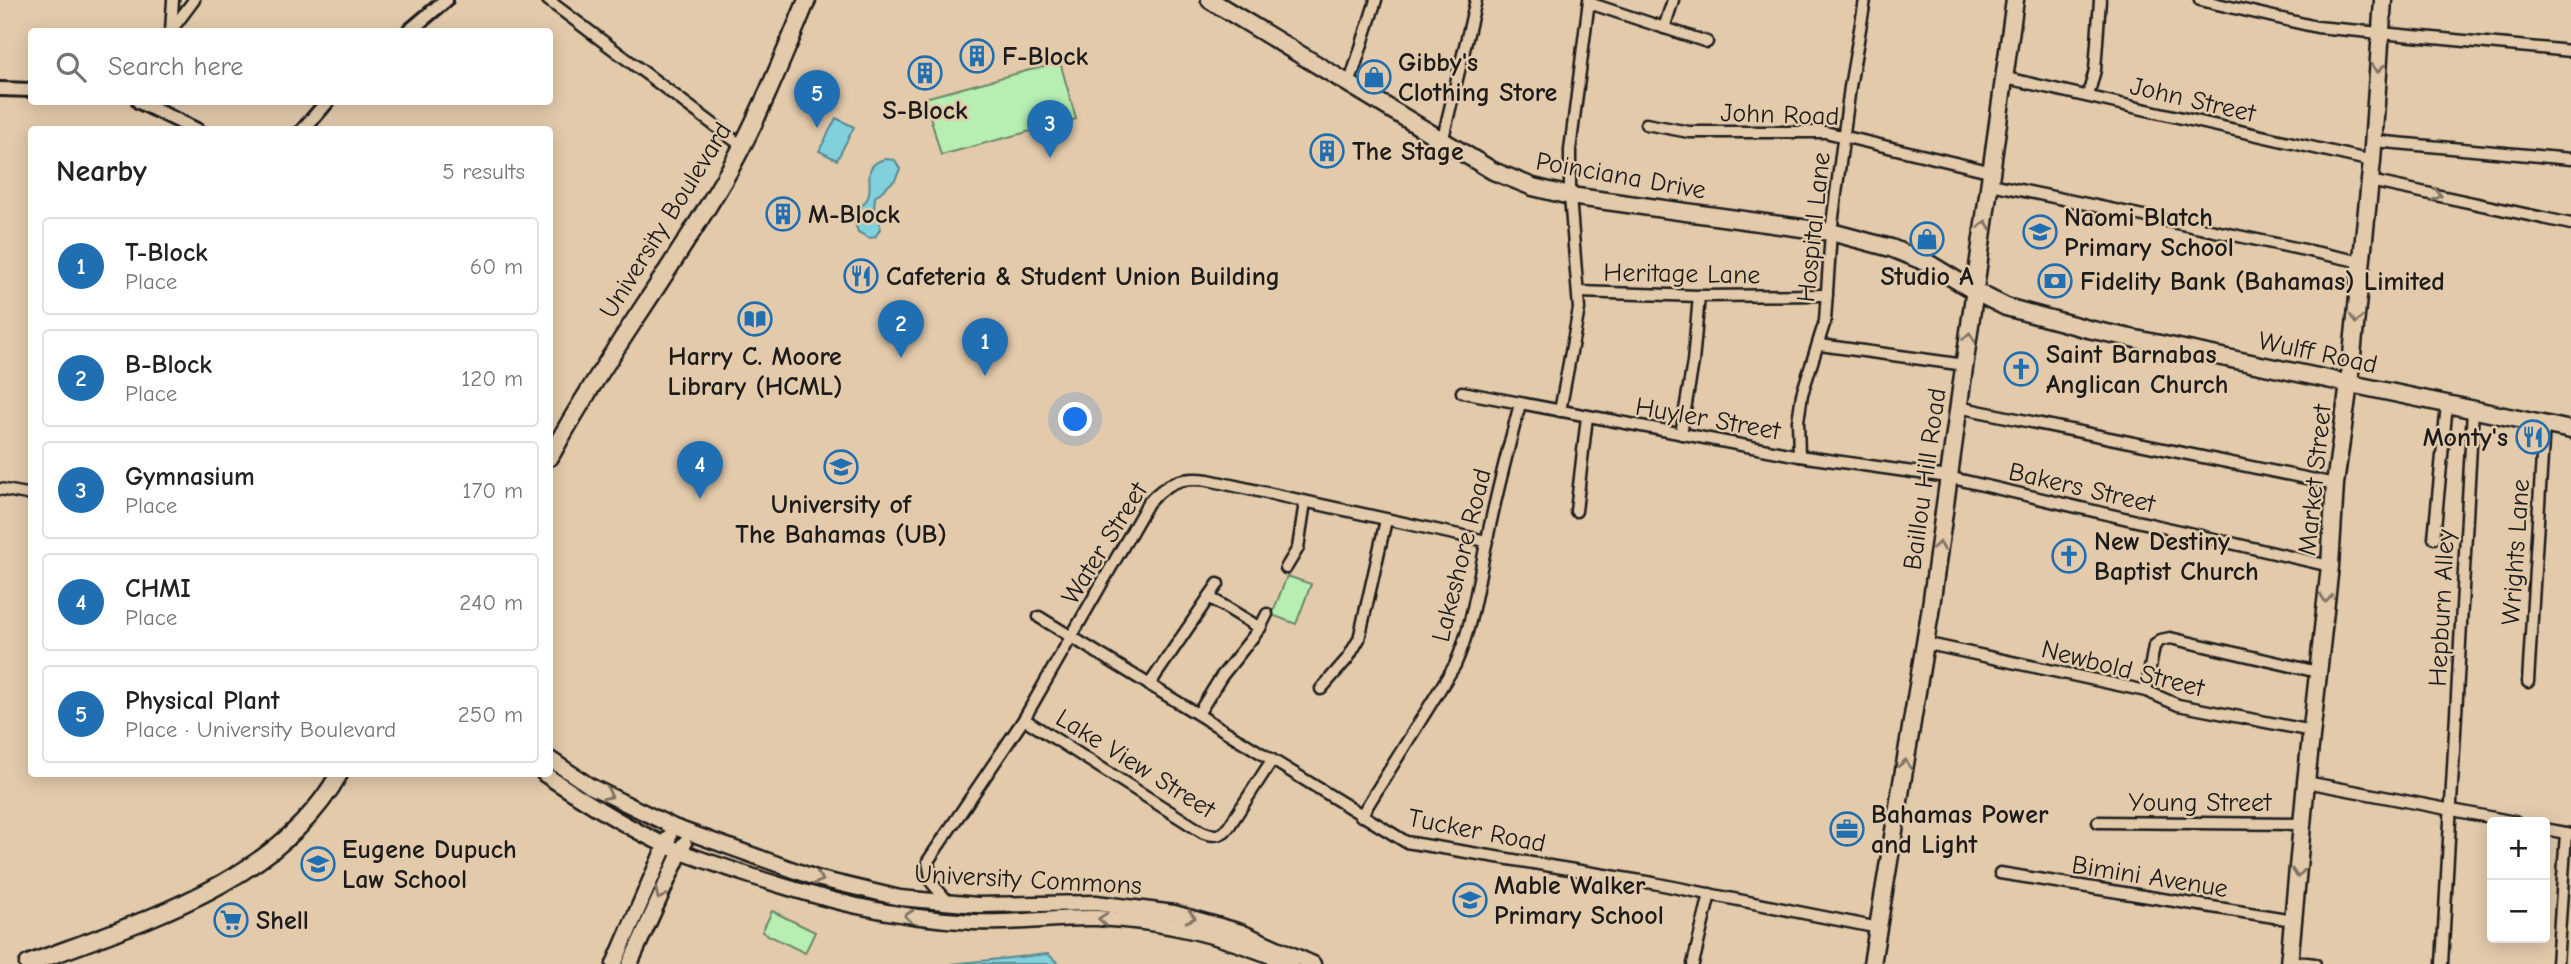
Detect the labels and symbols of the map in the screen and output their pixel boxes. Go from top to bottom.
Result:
building icon: F-Block [958,37,996,75]
place label: F-Block [1002,42,1088,72]
place label: Gibby's Clothing Store [1398,48,1558,108]
building icon: S-Block [906,54,944,92]
shop icon: Gibby's Clothing Store [1355,58,1393,96]
one-way arrow [2371,63,2386,74]
pin: 5 [794,70,840,128]
street label: John Street [2127,71,2260,129]
place label: S-Block [882,96,968,126]
street label: John Road [1720,98,1840,132]
pin: 3 [1027,100,1073,158]
street label: University Boulevard [593,117,738,324]
building icon: The Stage [1308,132,1346,170]
place label: The Stage [1352,137,1464,167]
street label: Poinciana Drive [1534,146,1708,206]
street label: Hospital Lane [1791,151,1837,304]
one-way arrow [2431,187,2443,202]
building icon: M-Block [764,195,802,233]
place label: M-Block [808,200,900,230]
place label: Naomi Blatch Primary School [2064,203,2234,263]
school or university icon: Naomi Blatch Primary School [2021,213,2059,251]
one-way arrow [1978,219,1993,231]
shop icon: Studio A [1908,220,1946,258]
restaurant icon: Cafeteria & Student Union Building [842,257,880,295]
street label: Heritage Lane [1603,258,1761,290]
place label: Cafeteria & Student Union Building [886,262,1280,292]
place label: Studio A [1880,262,1974,292]
bank icon: Fidelity Bank (Bahamas) Limited [2036,262,2074,300]
place label: Fidelity Bank (Bahamas) Limited [2080,267,2445,297]
library icon: Harry C. Moore Library (HCML) [736,300,774,338]
pin: 2 [878,300,924,358]
one-way arrow [2349,314,2364,325]
pin: 1 [962,318,1008,376]
street label: Wulff Road [2256,326,2380,380]
one-way arrow [1962,331,1977,342]
place label: Saint Barnabas Anglican Church [2046,340,2228,400]
place label: Harry C. Moore Library (HCML) [668,342,842,402]
church icon: Saint Barnabas Anglican Church [2002,350,2040,388]
street label: Baillou Hill Road [1897,386,1953,572]
street label: Huyler Street [1633,391,1784,447]
street label: Market Street [2292,401,2338,557]
your location [1058,402,1092,436]
restaurant icon: Monty's [2514,418,2552,456]
place label: Monty's [2423,423,2508,453]
pin: 4 [677,441,723,499]
school or university icon: University of The Bahamas (UB) [822,448,860,486]
street label: Bakers Street [2006,457,2160,520]
street label: Lakeshore Road [1426,466,1498,645]
street label: Water Street [1056,476,1155,610]
street label: Wrights Lane [2496,478,2536,626]
place label: University of The Bahamas (UB) [735,490,947,550]
place label: New Destiny Baptist Church [2094,527,2259,587]
street label: Hepburn Alley [2423,528,2461,687]
church icon: New Destiny Baptist Church [2050,537,2088,575]
one-way arrow [1931,540,1946,552]
one-way arrow [2319,592,2334,604]
street label: Newbold Street [2038,634,2209,704]
street label: Lake View Street [1050,703,1222,826]
one-way arrow [1897,758,1912,770]
one-way arrow [601,787,613,801]
street label: Young Street [2129,788,2273,818]
place label: Bahamas Power and Light [1871,800,2049,860]
street label: Tucker Road [1405,803,1548,859]
office icon: Bahamas Power and Light [1828,810,1866,848]
place label: Eugene Dupuch Law School [342,835,517,895]
school or university icon: Eugene Dupuch Law School [299,845,337,883]
street label: Bimini Avenue [2070,850,2230,904]
street label: University Commons [913,859,1143,901]
one-way arrow [2290,867,2305,879]
one-way arrow [812,870,824,885]
place label: Mable Walker Primary School [1494,871,1664,931]
school or university icon: Mable Walker Primary School [1451,881,1489,919]
one-way arrow [655,888,669,901]
supermarket icon: Shell [212,901,250,939]
place label: Shell [256,906,309,936]
one-way arrow [903,909,914,924]
one-way arrow [1185,909,1197,923]
one-way arrow [1098,912,1109,927]

